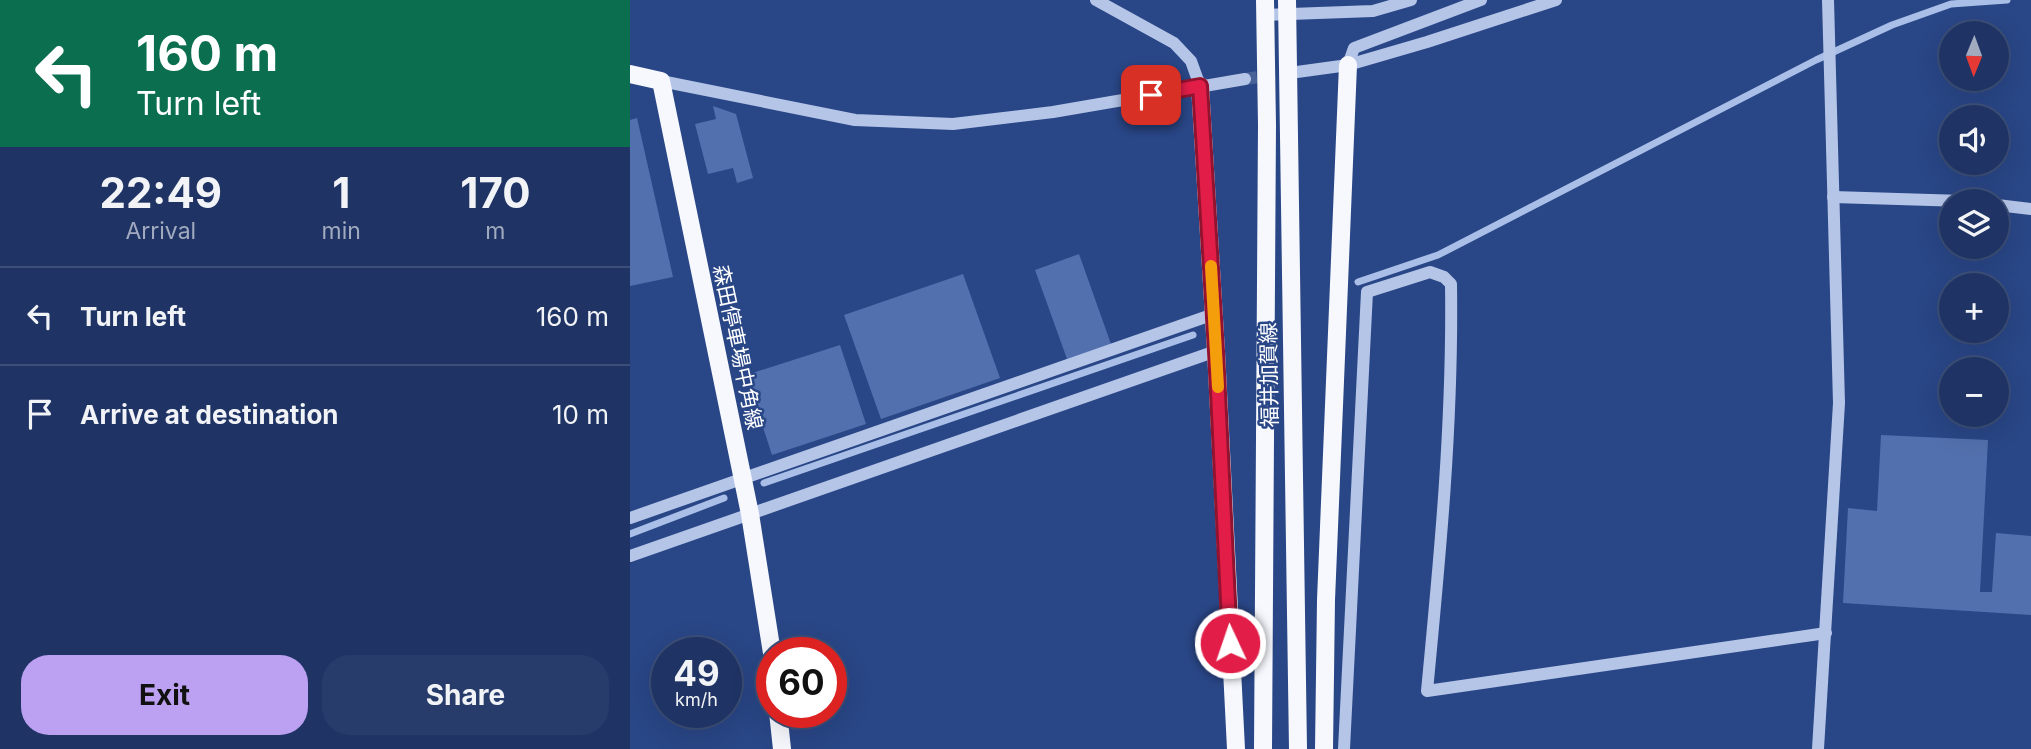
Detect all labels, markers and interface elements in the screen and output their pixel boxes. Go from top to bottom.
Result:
north arrow [1939,21,2009,91]
map controls [1939,21,2009,427]
text: 160 m [136,24,278,83]
icon: left [21,28,112,119]
pin [1121,65,1181,125]
icon: arrive [1132,76,1170,114]
text: Turn left [136,84,261,123]
button: sound [1939,105,2009,175]
text: 22:49 [99,167,222,218]
text: 1 [332,167,350,218]
text: 170 [460,167,531,218]
button: layers [1939,189,2009,259]
text: Arrival [125,217,196,245]
text: min [322,217,361,245]
text: m [485,217,505,245]
street label: 森田停車場中角線 [708,262,768,432]
button: + [1939,273,2009,343]
icon: left [21,297,59,335]
text: Turn left [80,301,186,332]
text: 160 m [536,301,609,332]
street label: 福井加賀線 [1256,322,1282,428]
button: − [1939,357,2009,427]
icon: arrive [21,395,59,433]
text: Arrive at destination [80,399,339,430]
text: 10 m [552,399,609,430]
position arrow [1193,606,1267,680]
speed limit sign: 60 [756,637,847,728]
text: 49 [673,652,720,694]
button: Exit [21,655,308,735]
button: Share [322,655,609,735]
text: km/h [675,689,718,710]

